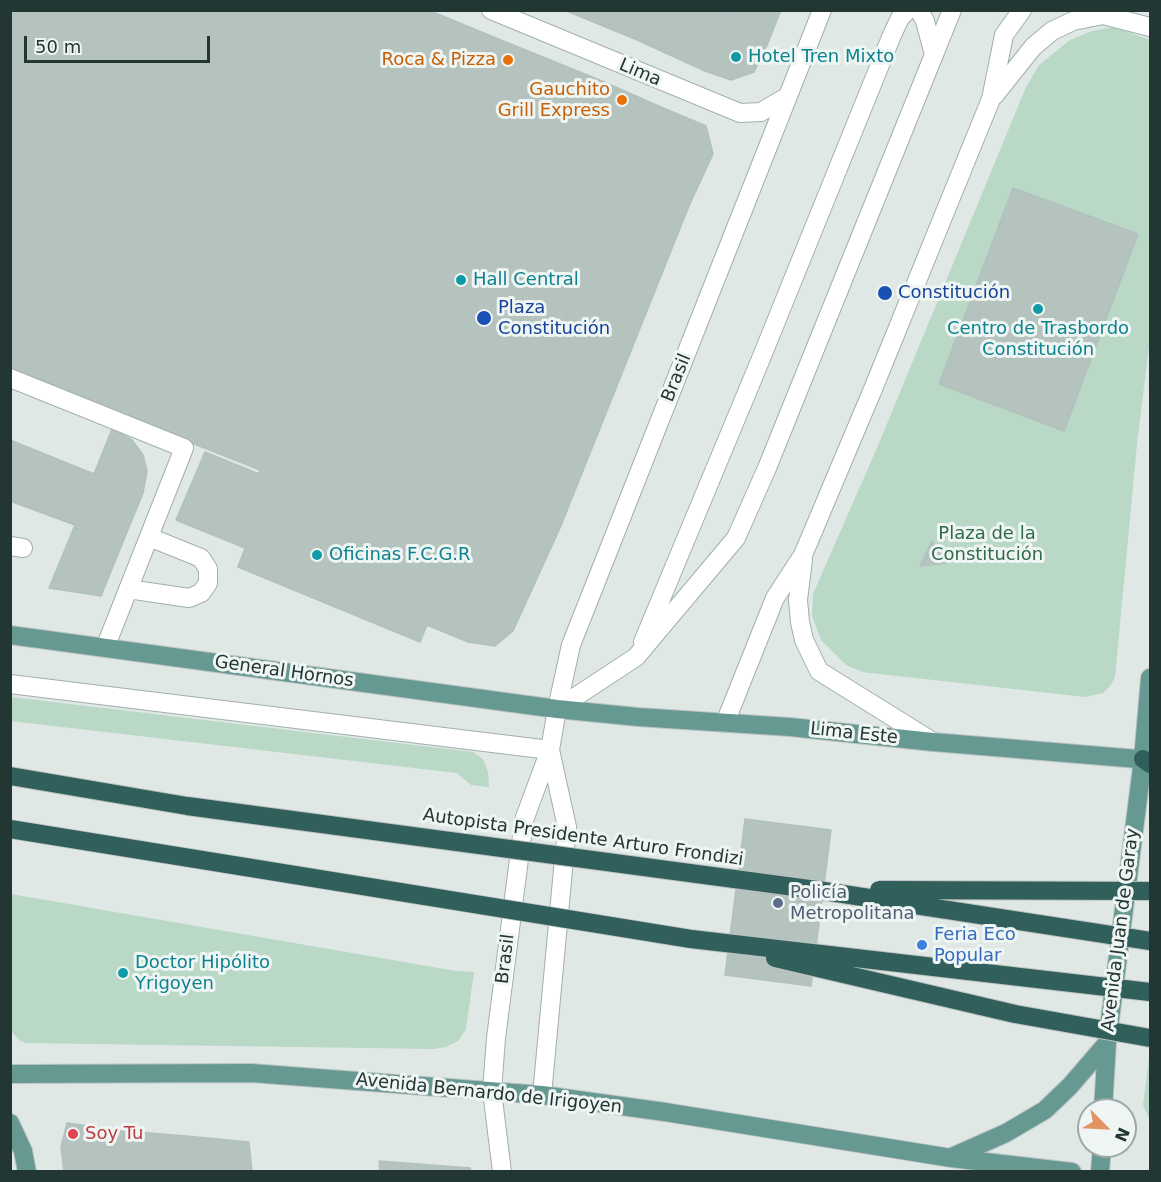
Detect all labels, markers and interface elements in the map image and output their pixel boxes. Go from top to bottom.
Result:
scale bar [27,24,213,62]
text: 50 m [35,36,81,57]
place label: Hotel Tren Mixto [748,46,894,68]
place label: Roca & Pizza [381,49,496,71]
marker: Hotel Tren Mixto [729,50,743,64]
marker: Roca & Pizza [501,53,515,67]
street label: Lima [616,55,664,91]
place label: Gauchito Grill Express [498,79,610,122]
marker: Gauchito Grill Express [615,93,629,107]
place label: Hall Central [473,269,579,291]
marker: Hall Central [454,273,468,287]
place label: Constitución [898,282,1010,304]
marker: Constitución [876,284,894,302]
place label: Plaza Constitución [498,297,610,340]
marker: Centro de Trasbordo Constitución [1031,302,1045,316]
marker: Plaza Constitución [475,309,493,327]
place label: Centro de Trasbordo Constitución [947,318,1129,360]
street label: Brasil [658,351,696,405]
park label: Plaza de la Constitución [931,523,1043,566]
place label: Oficinas F.C.G.R [329,544,471,566]
marker: Oficinas F.C.G.R [310,548,324,562]
street label: General Hornos [213,652,355,692]
street label: Lima Este [809,719,899,749]
street label: Autopista Presidente Arturo Frondizi [421,805,745,871]
street label: Avenida Juan de Garay [1098,827,1144,1033]
place label: Policía Metropolitana [790,882,915,924]
marker: Policía Metropolitana [771,896,785,910]
place label: Feria Eco Popular [934,924,1016,966]
street label: Brasil [492,933,520,985]
marker: Feria Eco Popular [915,938,929,952]
place label: Doctor Hipólito Yrigoyen [135,952,270,994]
marker: Doctor Hipólito Yrigoyen [116,966,130,980]
street label: Avenida Bernardo de Irigoyen [355,1069,623,1119]
north arrow [1077,1098,1137,1158]
place label: Soy Tu [85,1123,143,1145]
text: N [1111,1125,1133,1145]
marker: Soy Tu [66,1127,80,1141]

